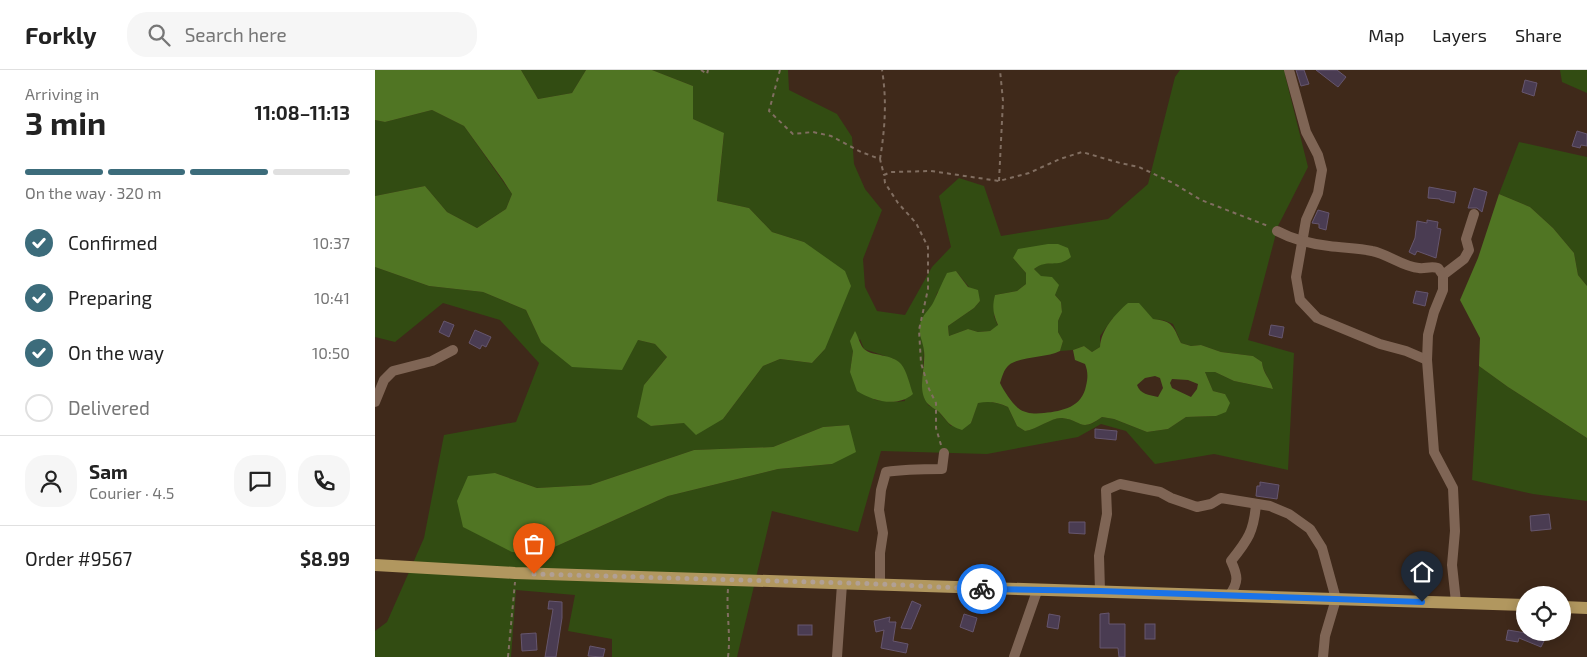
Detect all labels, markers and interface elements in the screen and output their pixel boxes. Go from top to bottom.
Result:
search box [127,12,477,57]
text: Forkly [25,20,97,49]
icon: search [145,21,173,49]
text: Search here [185,23,287,46]
text: Map [1368,24,1404,46]
text: Layers [1432,24,1487,46]
text: Share [1515,24,1562,46]
text: Arriving in [25,84,99,103]
text: 11:08–11:13 [255,101,350,124]
text: 3 min [25,103,106,141]
text: On the way · 320 m [25,183,162,202]
icon: check [25,229,53,257]
text: Confirmed [68,231,158,254]
text: 10:37 [313,233,350,252]
icon: check [25,284,53,312]
text: Preparing [68,286,152,309]
text: 10:41 [314,288,350,307]
icon: check [25,339,53,367]
text: On the way [68,341,164,364]
text: 10:50 [312,343,350,362]
text: Delivered [68,396,150,419]
button: person [25,455,77,507]
button: chat [234,455,286,507]
button: phone [298,455,350,507]
text: Sam [89,460,128,483]
text: Courier · 4.5 [89,483,174,502]
pin [513,523,555,574]
icon: bag [520,530,548,558]
text: Order #9567 [25,547,132,570]
text: $8.99 [300,547,350,570]
pin [1401,551,1443,602]
icon: home [1408,558,1436,586]
courier [957,564,1007,614]
icon: bike [968,575,996,603]
map controls [1516,586,1571,641]
button: locate [1516,586,1571,641]

